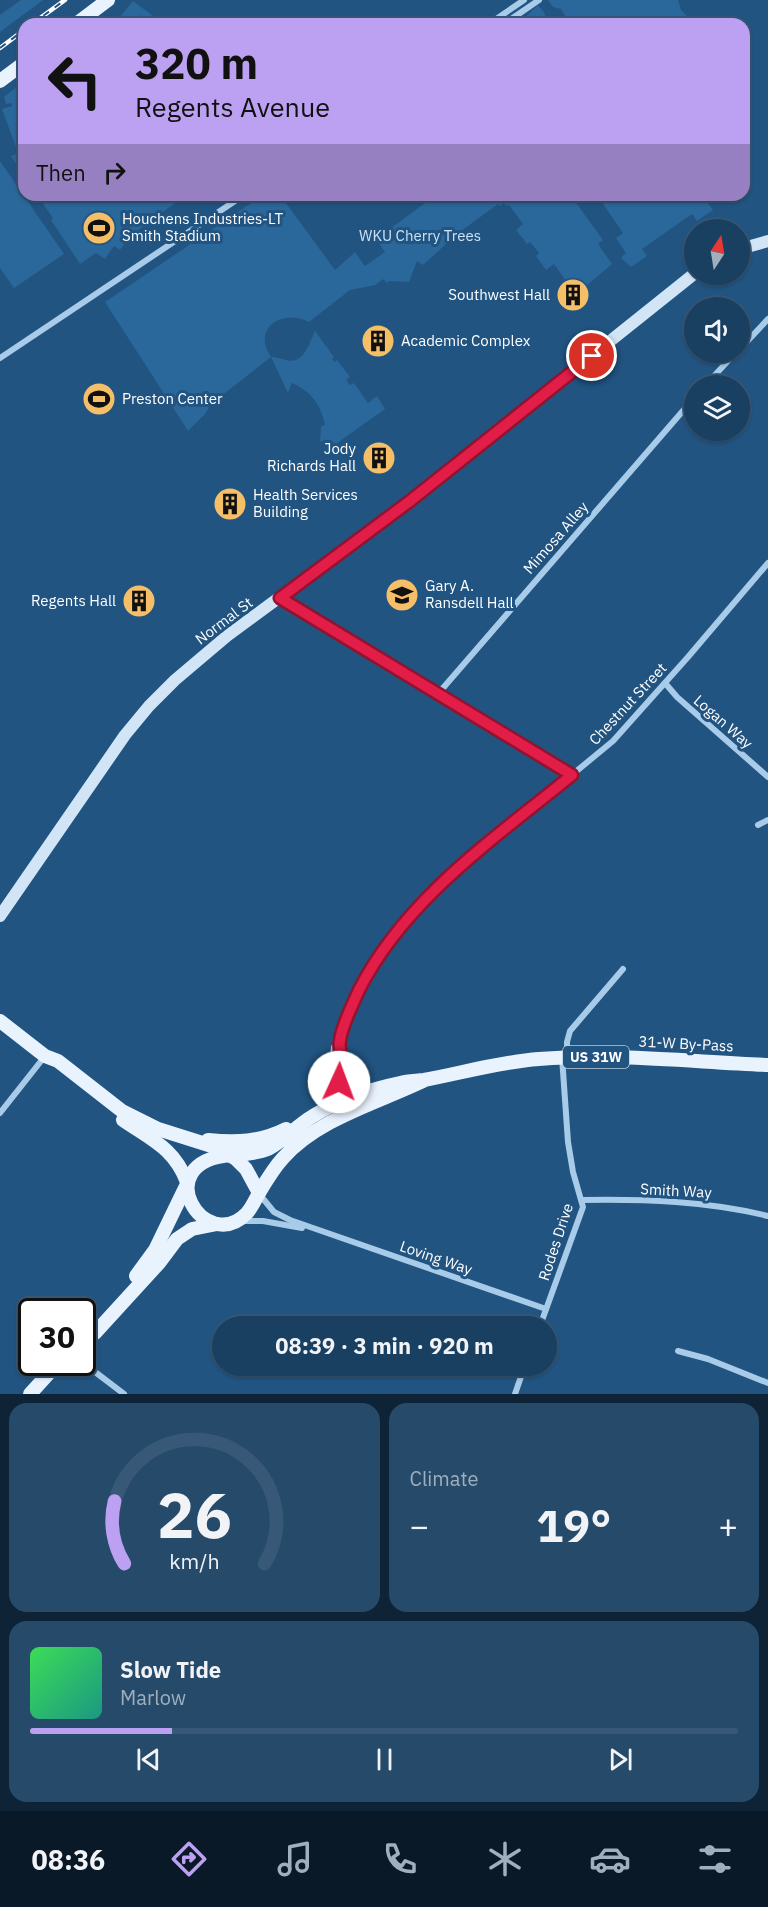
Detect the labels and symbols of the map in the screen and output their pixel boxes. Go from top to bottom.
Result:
place label: Houchens Industries-LT Smith Stadium [122,209,283,245]
sports icon: Houchens Industries-LT Smith Stadium [81,210,117,246]
north arrow [684,219,750,285]
park label: WKU Cherry Trees [359,226,481,245]
building icon: Southwest Hall [555,277,591,313]
place label: Southwest Hall [448,285,550,304]
building icon: Academic Complex [360,323,396,359]
pin [566,330,617,381]
place label: Academic Complex [401,331,531,350]
sports icon: Preston Center [81,381,117,417]
place label: Preston Center [122,389,223,408]
place label: Jody Richards Hall [267,439,357,475]
building icon: Jody Richards Hall [361,440,397,476]
place label: Health Services Building [253,485,358,521]
building icon: Health Services Building [212,486,248,522]
street label: Mimosa Alley [519,497,593,578]
place label: Gary A. Ransdell Hall [425,576,514,612]
school or university icon: Gary A. Ransdell Hall [384,577,420,613]
building icon: Regents Hall [121,583,157,619]
place label: Regents Hall [31,591,116,610]
street label: Normal St [191,593,256,648]
street label: Chestnut Street [585,659,671,749]
street label: Logan Way [690,691,757,753]
street label: 31-W By-Pass [638,1032,734,1055]
road number: US 31W [563,1046,629,1068]
position arrow [307,1050,371,1114]
street label: Smith Way [640,1179,713,1202]
street label: Rodes Drive [534,1201,577,1283]
street label: Loving Way [397,1236,475,1279]
speed limit sign: 30 [18,1298,96,1376]

